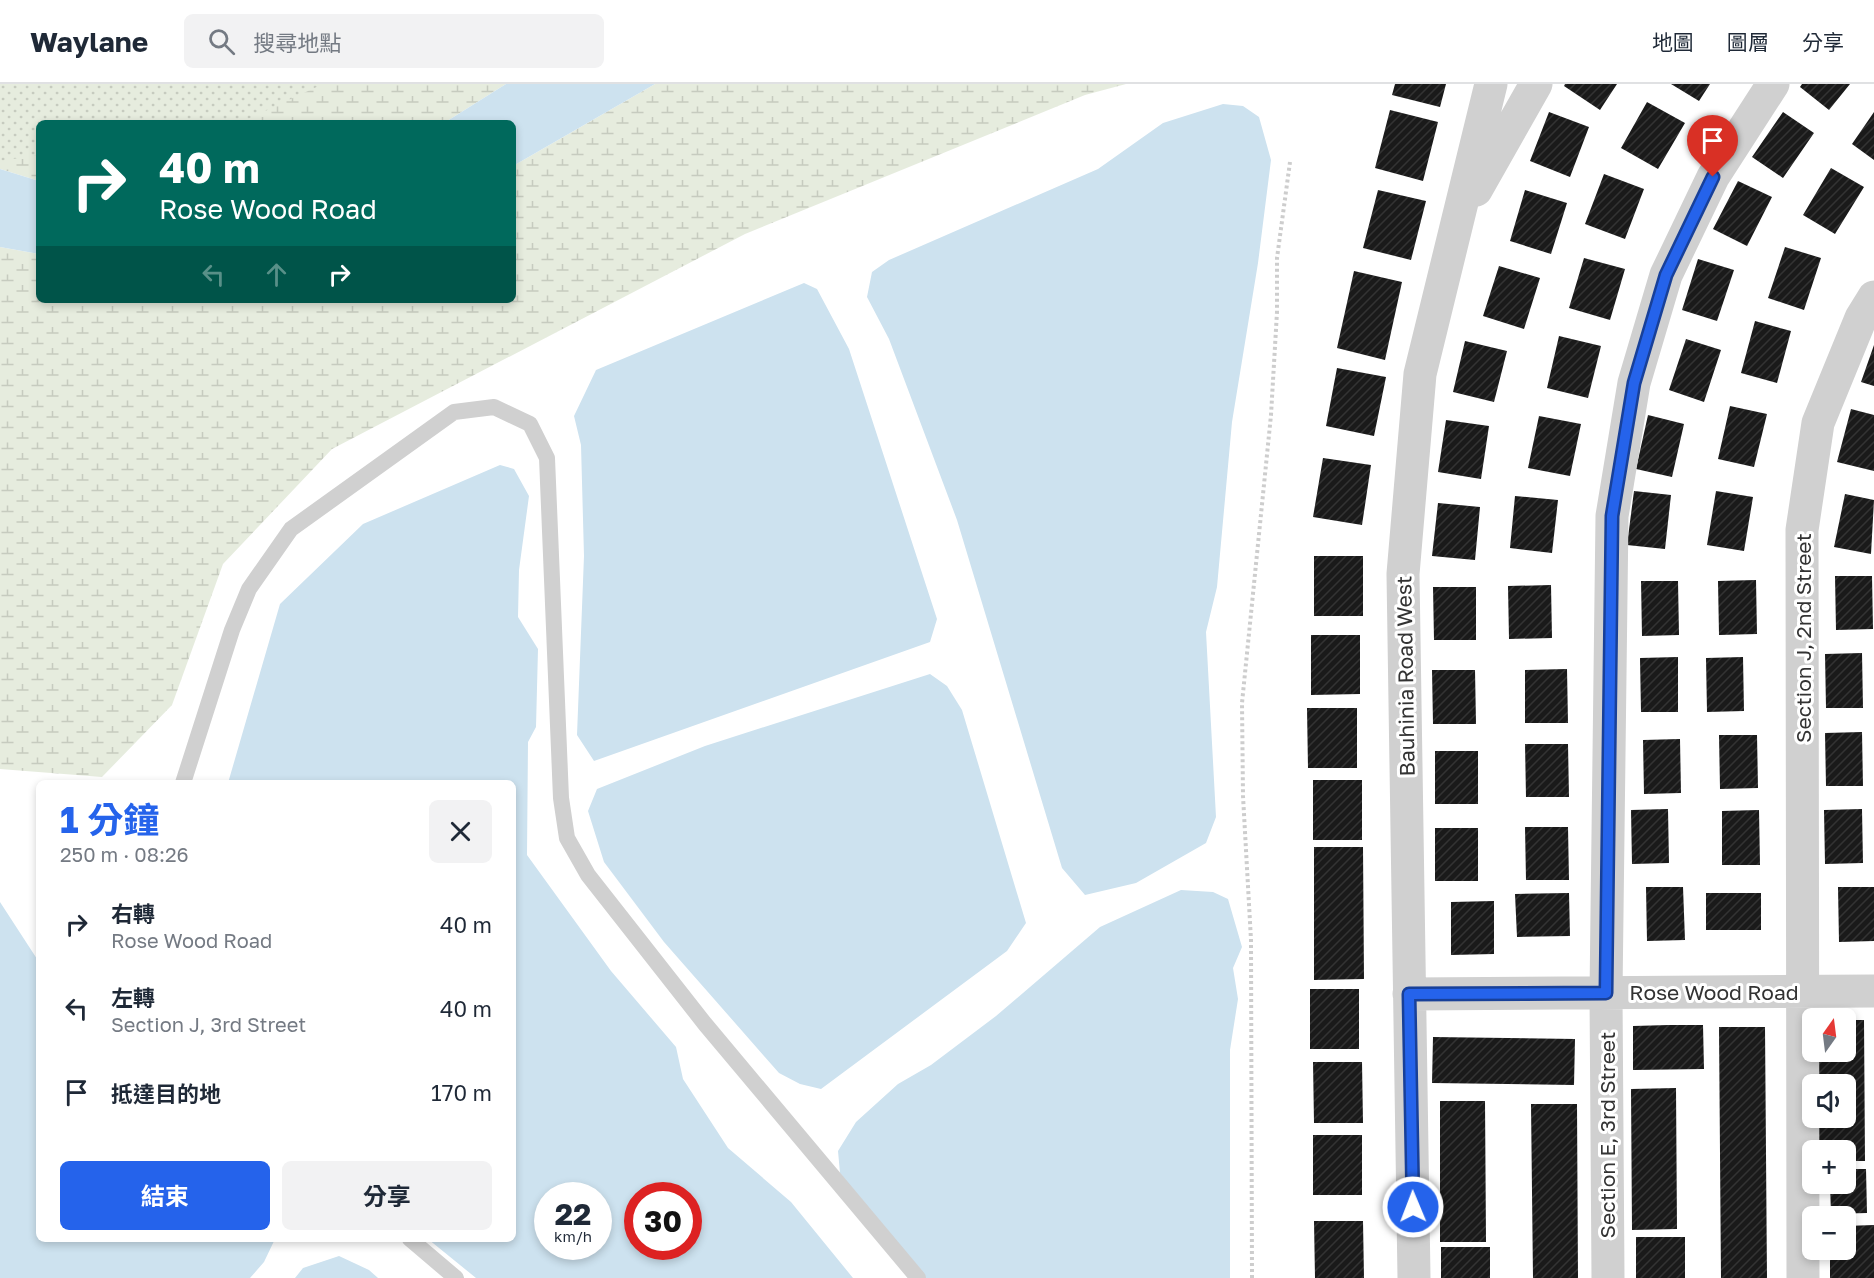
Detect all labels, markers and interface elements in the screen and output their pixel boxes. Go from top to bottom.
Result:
search box [184,14,604,68]
text: Waylane [30,25,148,58]
icon: search [205,25,238,58]
text: 搜尋地點 [253,29,341,56]
text: 地圖 [1652,29,1694,55]
text: 圖層 [1727,29,1769,55]
text: 分享 [1802,29,1844,55]
pin [1687,115,1738,177]
icon: arrive [1696,124,1729,157]
text: 40 m [159,142,260,192]
icon: right [60,144,138,222]
text: Rose Wood Road [159,193,377,225]
icon: left [197,258,230,291]
icon: ahead [260,258,293,291]
icon: right [323,258,356,291]
street label: Section J, 2nd Street [1790,533,1816,743]
street label: Bauhinia Road West [1390,575,1420,777]
text: 1 分鐘 [60,798,160,841]
button: close [429,800,492,863]
text: 250 m · 08:26 [60,842,189,866]
text: 右轉 [111,900,155,927]
icon: right [60,908,93,941]
text: 40 m [440,911,492,938]
text: Rose Wood Road [111,928,272,952]
street label: Rose Wood Road [1629,979,1799,1005]
text: 左轉 [111,984,155,1011]
icon: left [60,992,93,1025]
text: 40 m [440,995,492,1022]
north arrow [1802,1008,1856,1062]
map controls [1802,1008,1856,1260]
text: Section J, 3rd Street [111,1012,306,1036]
street label: Section E, 3rd Street [1594,1032,1620,1238]
button: sound [1802,1074,1856,1128]
icon: arrive [60,1076,93,1109]
text: 170 m [431,1079,492,1106]
text: 抵達目的地 [111,1080,221,1107]
button: + [1802,1140,1856,1194]
button: 結束 [60,1161,270,1230]
button: 分享 [282,1161,492,1230]
position arrow [1381,1175,1445,1239]
speed limit sign: 30 [624,1182,702,1260]
text: 22 [555,1196,591,1232]
button: − [1802,1206,1856,1260]
text: km/h [554,1227,592,1245]

